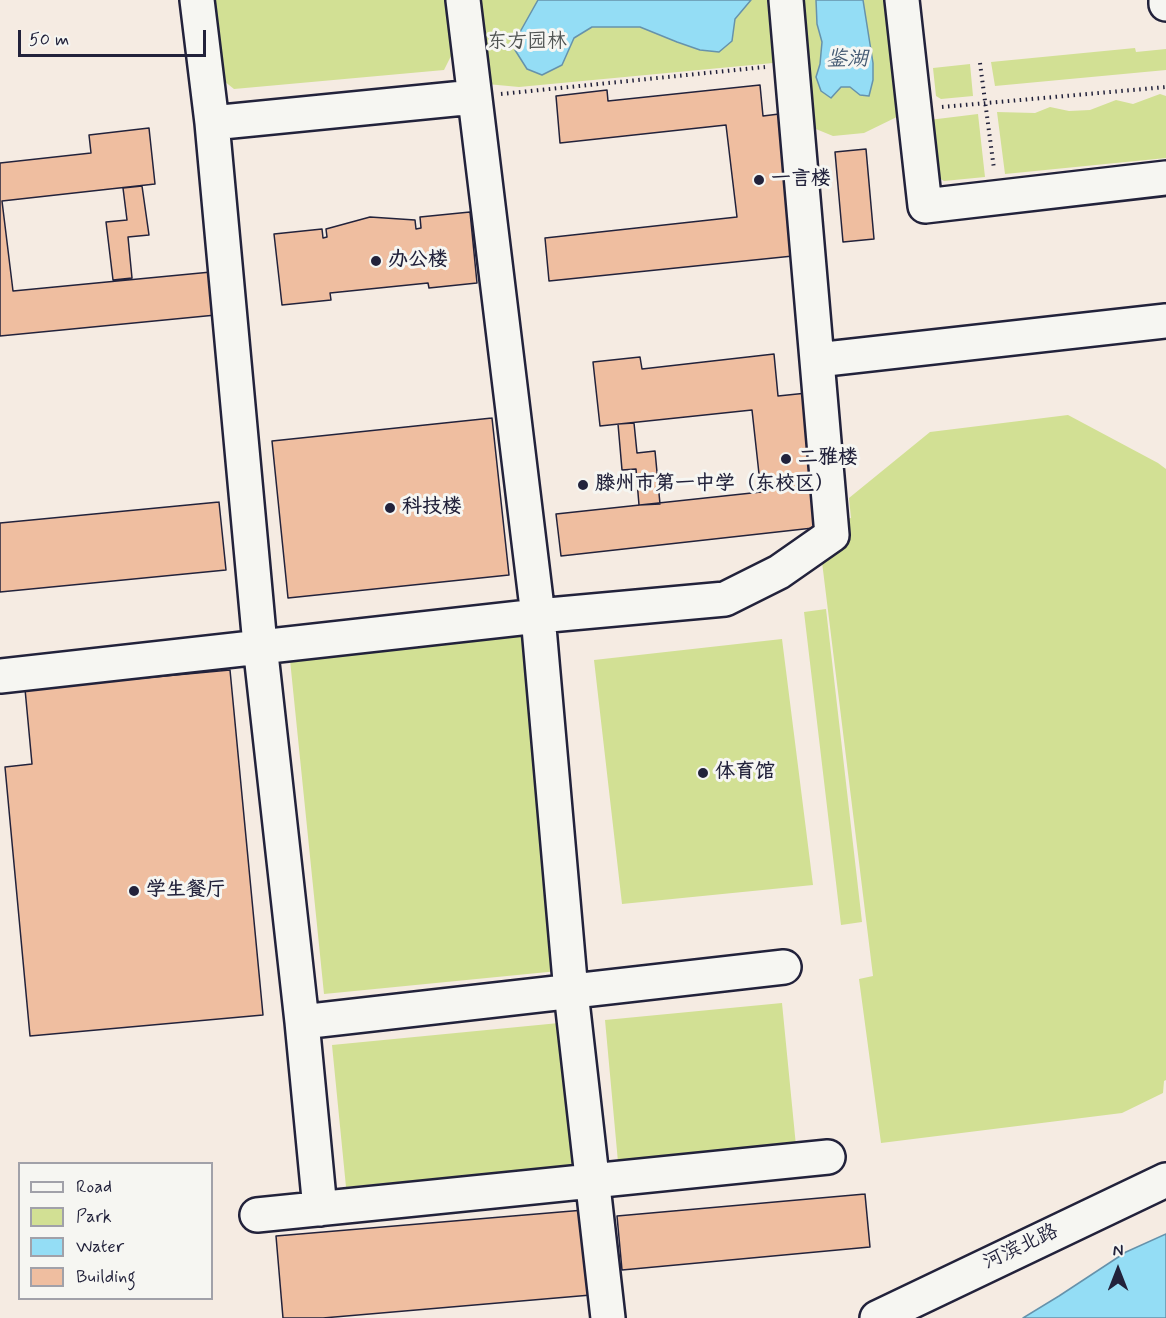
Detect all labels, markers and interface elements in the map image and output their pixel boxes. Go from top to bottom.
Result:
scale bar [21,18,208,56]
text: 50 m [29,28,69,52]
park label: 东方园林 [487,31,567,55]
water label: 鉴湖 [826,48,868,74]
place label: 一言楼 [771,168,831,192]
marker: 一言楼 [752,173,766,187]
place label: 办公楼 [388,249,448,273]
marker: 办公楼 [369,254,383,268]
place label: 二雅楼 [798,447,858,471]
marker: 二雅楼 [779,452,793,466]
place label: 滕州市第一中学（东校区） [595,473,835,497]
marker: 滕州市第一中学（东校区） [576,478,590,492]
place label: 科技楼 [402,496,462,520]
marker: 科技楼 [383,501,397,515]
place label: 体育馆 [715,761,775,785]
marker: 体育馆 [696,766,710,780]
place label: 学生餐厅 [146,879,226,903]
marker: 学生餐厅 [127,884,141,898]
legend [18,1162,213,1300]
text: Road [76,1175,112,1199]
text: Park [76,1205,112,1229]
street label: 河滨北路 [980,1220,1062,1276]
text: Water [76,1235,124,1259]
north arrow [1088,1240,1148,1300]
text: N [1113,1241,1123,1262]
text: Building [76,1265,136,1289]

